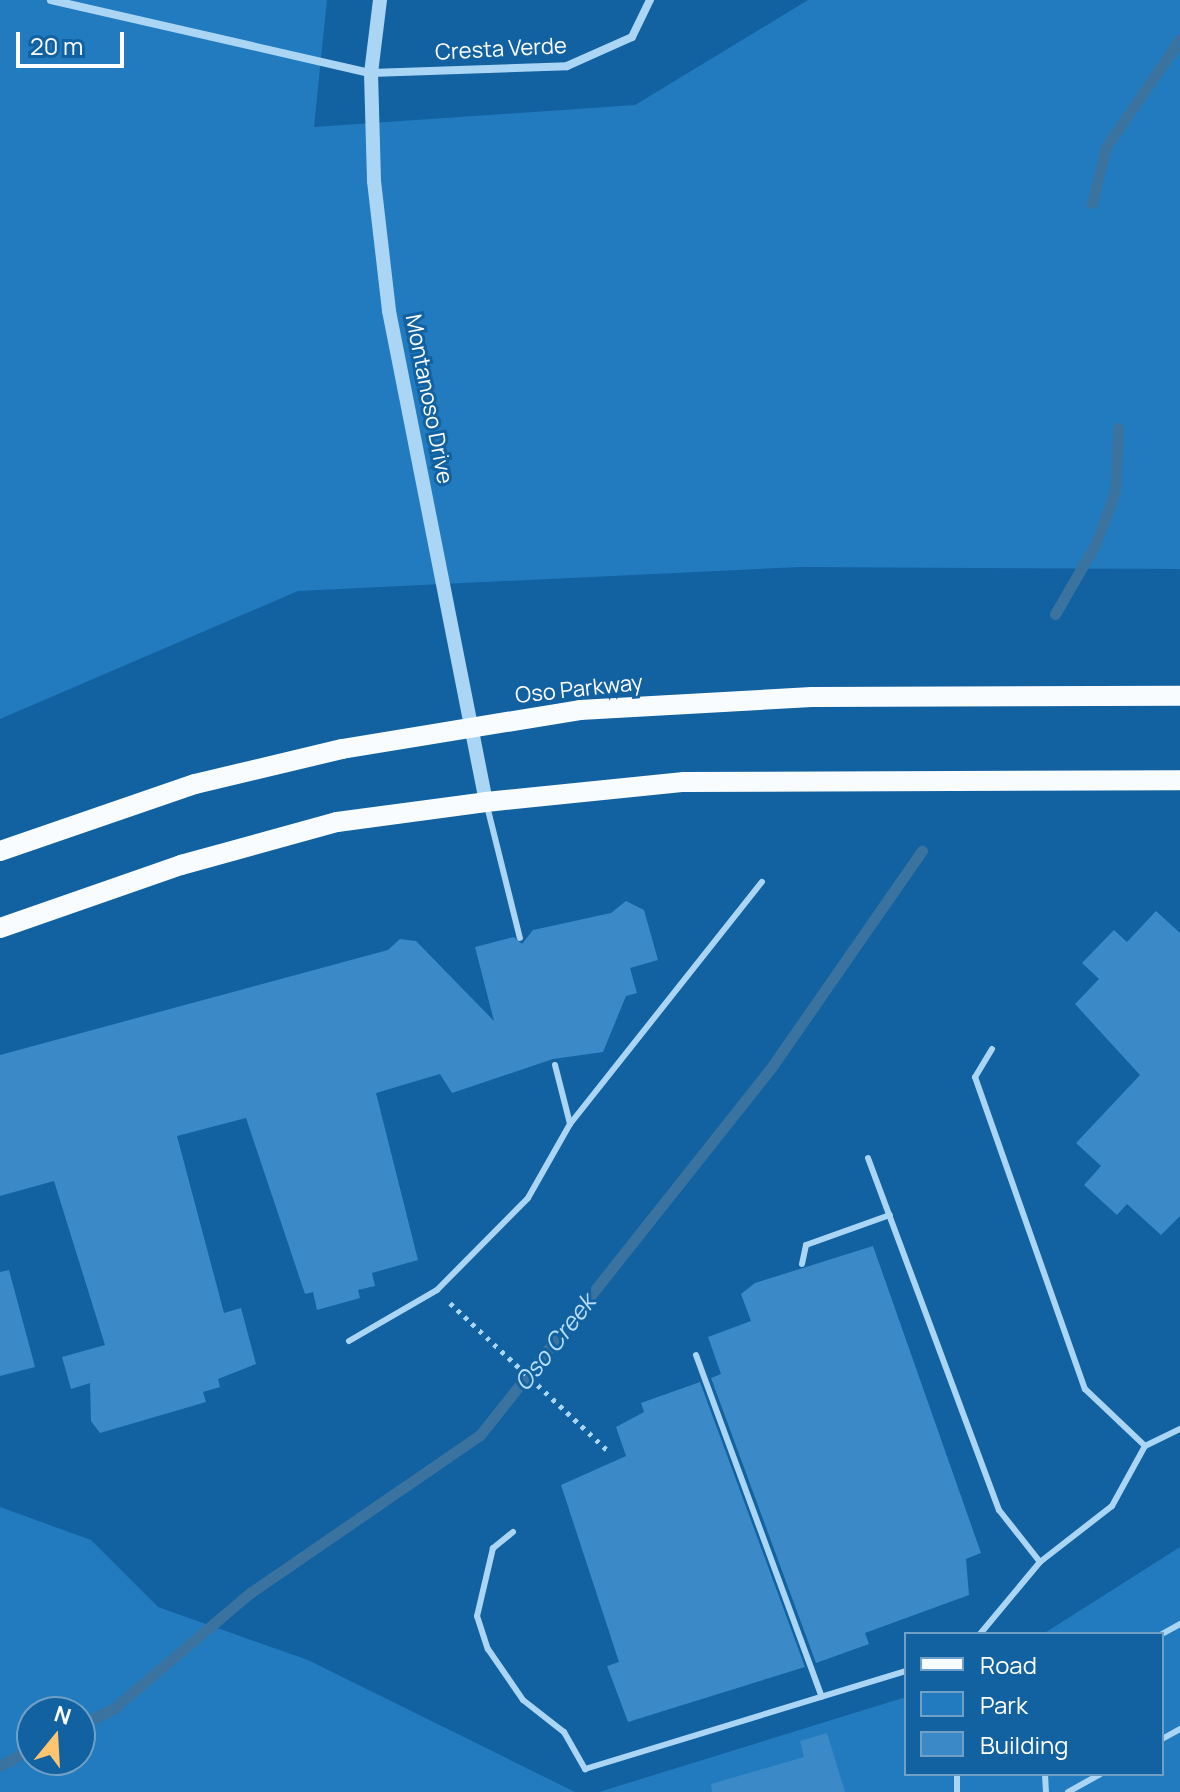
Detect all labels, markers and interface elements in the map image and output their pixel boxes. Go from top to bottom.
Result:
scale bar [20,16,128,66]
text: 20 m [30,29,83,62]
street label: Cresta Verde [435,32,567,66]
street label: Montanoso Drive [400,312,458,486]
street label: Oso Parkway [514,669,644,709]
water label: Oso Creek [507,1288,601,1396]
legend [904,1632,1164,1776]
text: Road [980,1648,1037,1681]
text: Park [980,1688,1028,1721]
north arrow [16,1696,96,1776]
text: N [51,1698,75,1732]
text: Building [980,1728,1068,1761]

